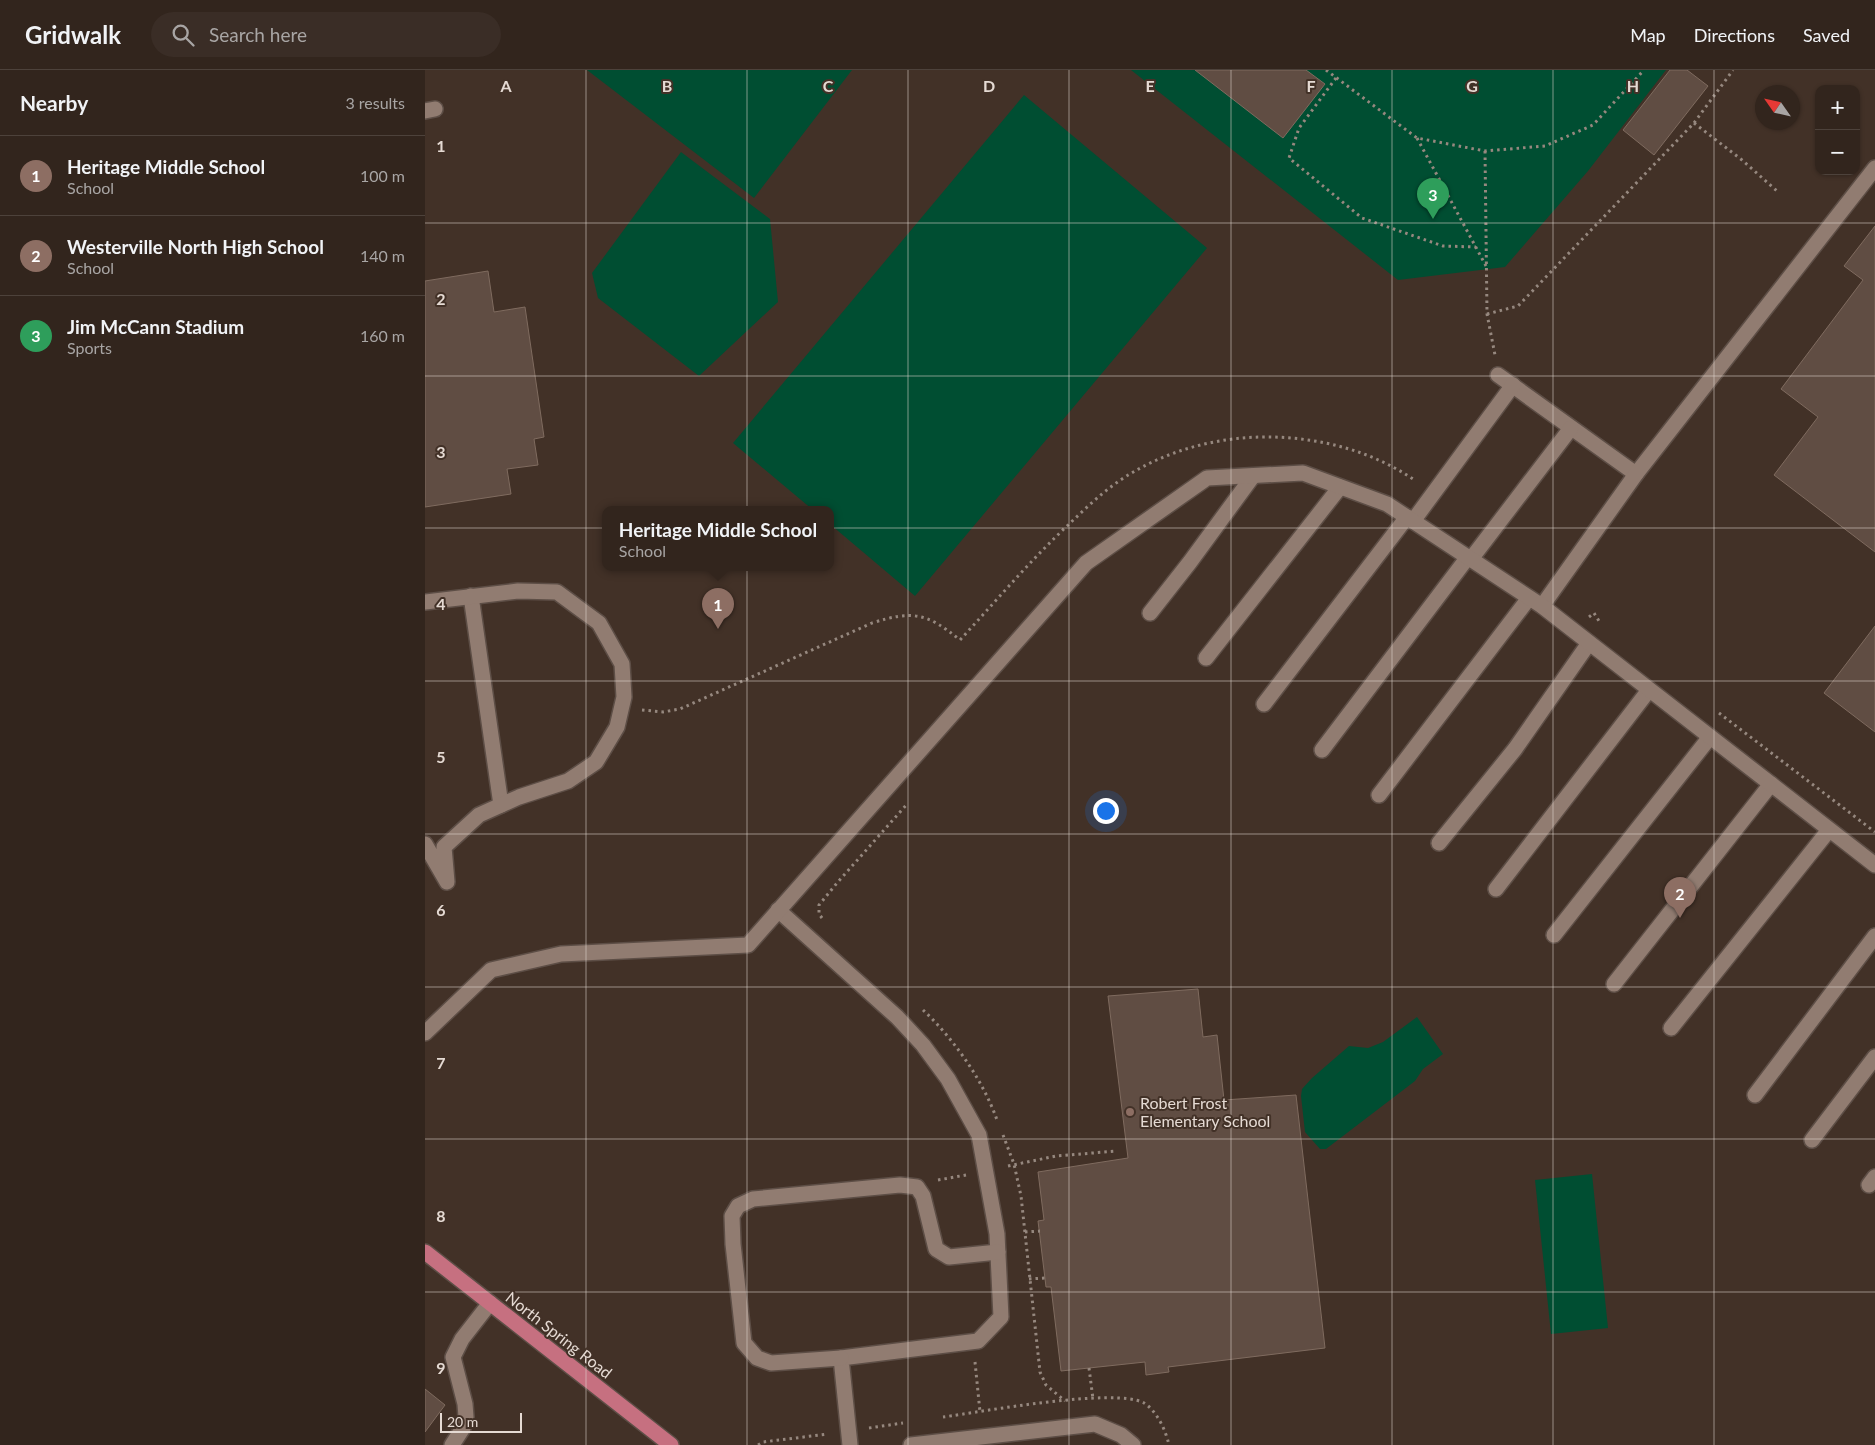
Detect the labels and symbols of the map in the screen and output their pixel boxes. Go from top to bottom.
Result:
text: A [499,76,512,95]
text: B [662,76,672,95]
text: C [823,76,834,95]
text: D [983,76,995,95]
text: E [1145,76,1155,95]
text: F [1306,76,1316,95]
text: G [1466,76,1478,95]
text: H [1627,76,1639,95]
north arrow [1755,85,1800,130]
text: 1 [436,136,446,155]
pin: 3 [1417,178,1449,219]
text: 2 [436,289,446,308]
text: 3 [436,442,446,461]
pin: 1 [702,588,734,629]
text: 4 [436,594,446,613]
text: 5 [436,747,446,766]
your location [1093,798,1119,824]
pin: 2 [1664,877,1696,918]
text: 6 [436,900,446,919]
text: 7 [436,1053,446,1072]
place label: Robert Frost Elementary School [1140,1093,1270,1130]
marker: Robert Frost Elementary School [1124,1106,1136,1118]
text: 8 [436,1206,446,1225]
street label: North Spring Road [502,1287,616,1382]
text: 9 [436,1358,446,1377]
scale bar [440,1410,523,1433]

